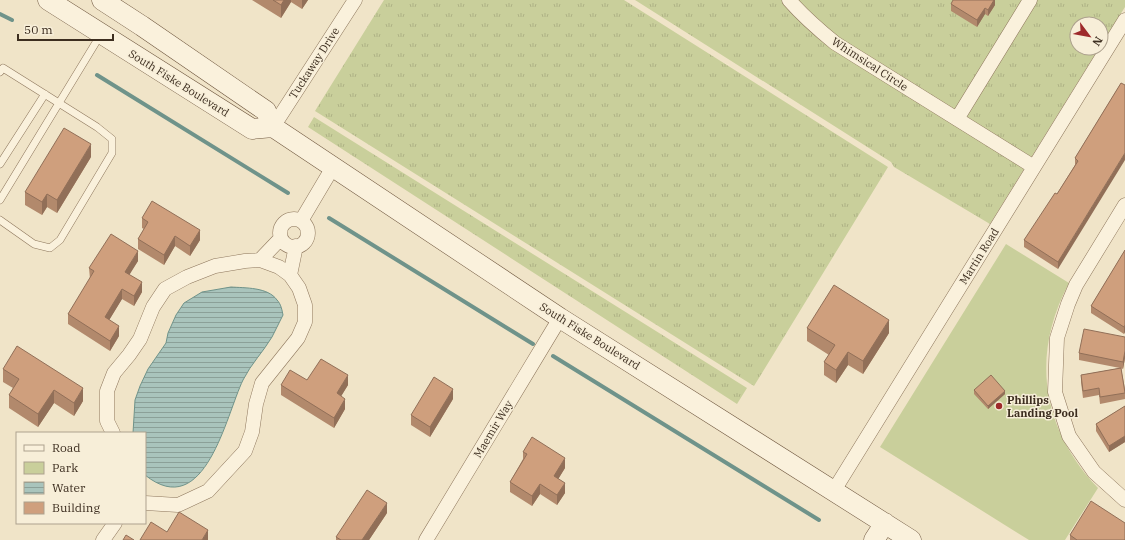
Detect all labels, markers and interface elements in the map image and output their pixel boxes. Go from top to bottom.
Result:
scale bar [18,16,113,42]
north arrow [1069,16,1109,56]
text: 50 m [24,22,53,37]
street label: Tuckaway Drive [286,25,342,101]
street label: Whimsical Circle [829,34,911,94]
text: N [1089,34,1106,49]
street label: South Fiske Boulevard [126,46,232,120]
street label: Martin Road [956,225,1002,287]
street label: South Fiske Boulevard [537,299,643,373]
place label: Phillips Landing Pool [1007,393,1078,420]
street label: Maemir Way [470,398,516,460]
marker: Phillips Landing Pool [994,401,1004,411]
legend [16,432,146,524]
text: Road [52,440,81,455]
text: Park [52,460,78,475]
text: Water [52,480,86,495]
text: Building [52,500,100,515]

